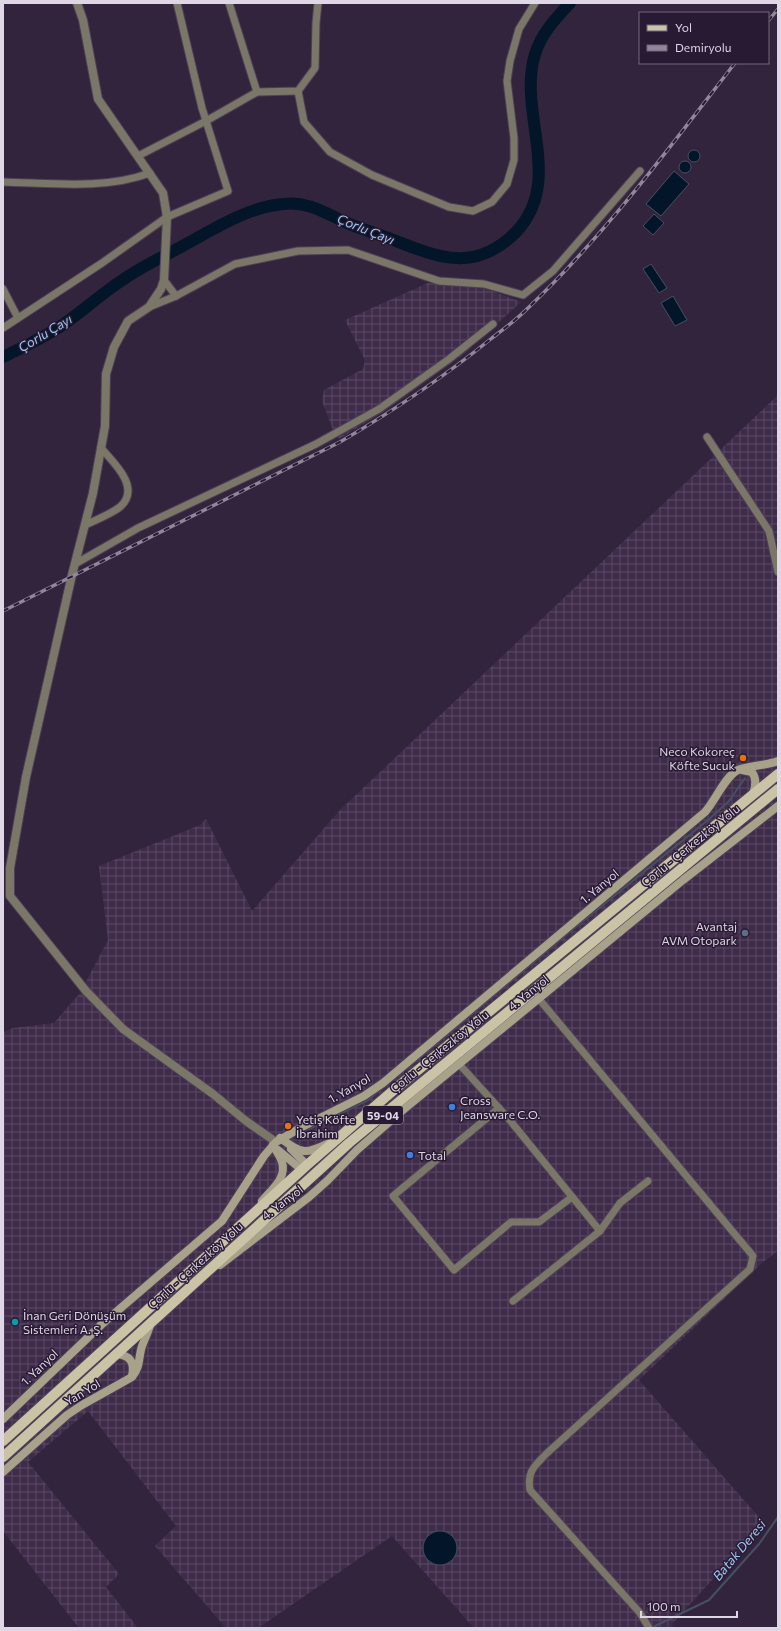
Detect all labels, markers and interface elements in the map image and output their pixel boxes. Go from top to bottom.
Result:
legend [639,12,769,64]
text: Yol [675,20,692,34]
text: Demiryolu [675,40,731,54]
water label: Çorlu Çayı [335,210,397,248]
water label: Çorlu Çayı [15,311,75,355]
place label: Neco Kokoreç Köfte Sucuk [659,744,735,772]
marker: Neco Kokoreç Köfte Sucuk [738,753,748,763]
street label: Çorlu - Çerkezköy Yolu [638,801,742,889]
street label: 1. Yanyol [577,866,621,906]
place label: Avantaj AVM Otopark [662,919,737,947]
marker: Avantaj AVM Otopark [740,928,750,938]
street label: 4. Yanyol [505,971,551,1013]
street label: Çorlu - Çerkezköy Yolu [387,1007,491,1095]
street label: 1. Yanyol [326,1070,372,1106]
place label: Cross Jeansware C.O. [460,1093,540,1122]
marker: Cross Jeansware C.O. [447,1102,457,1112]
road number: 59-04 [363,1106,403,1124]
place label: Yetiş Köfte İbrahim [296,1112,355,1140]
marker: Yetiş Köfte İbrahim [283,1121,293,1131]
place label: Total [418,1148,446,1162]
marker: Total [405,1150,415,1160]
street label: 4. Yanyol [259,1182,305,1222]
street label: Çorlu - Çerkezköy Yolu [145,1219,245,1311]
place label: İnan Geri Dönüşüm Sistemleri A. Ş. [23,1308,126,1336]
marker: İnan Geri Dönüşüm Sistemleri A. Ş. [10,1317,20,1327]
street label: 1. Yanyol [18,1346,60,1388]
street label: Yan Yol [62,1376,102,1408]
water label: Batak Deresi [709,1516,769,1584]
scale bar [641,1593,737,1619]
text: 100 m [647,1599,681,1613]

